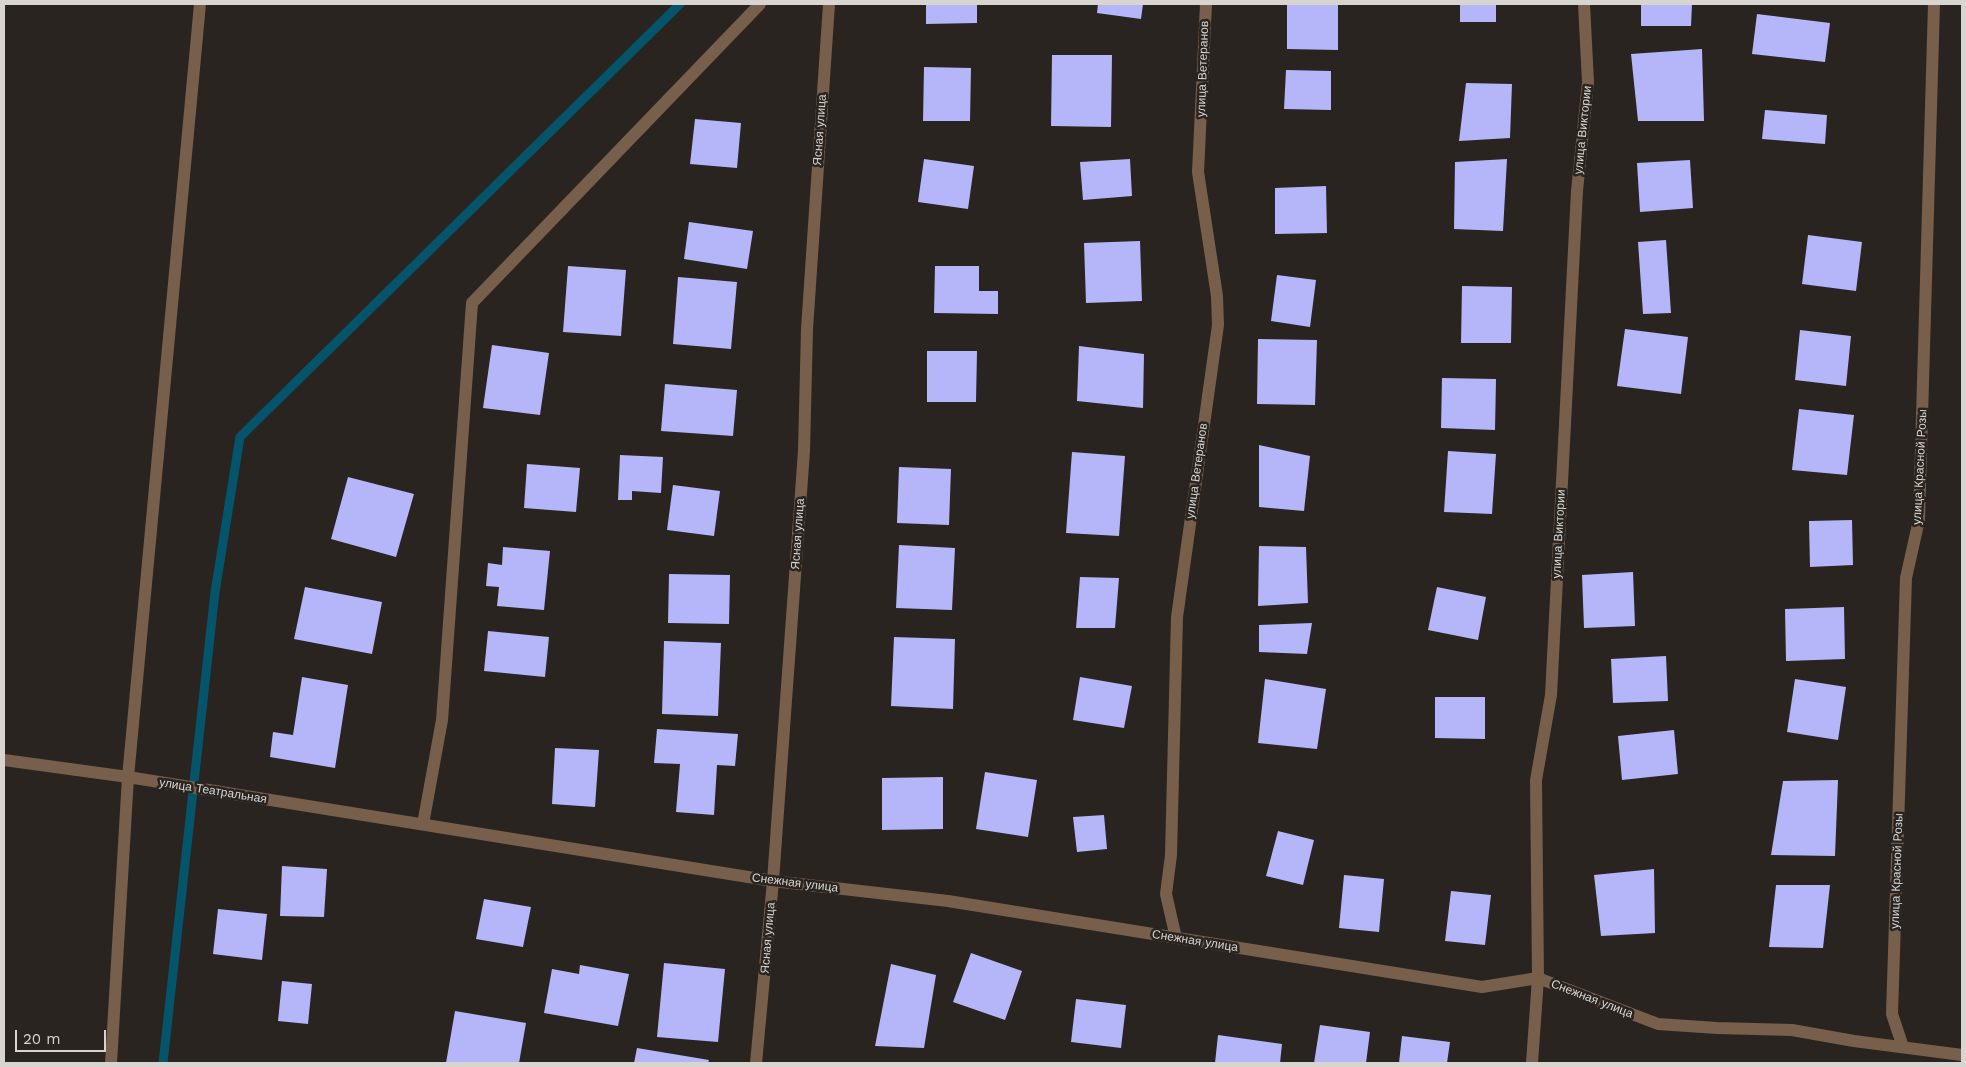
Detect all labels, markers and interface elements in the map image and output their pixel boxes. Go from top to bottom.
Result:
street label: улица Ветеранов [1194,21,1212,117]
street label: улица Виктории [1571,85,1595,175]
street label: Ясная улица [810,94,830,166]
street label: улица Красной Розы [1910,409,1930,525]
street label: улица Ветеранов [1183,422,1211,520]
street label: улица Виктории [1549,489,1569,579]
street label: Ясная улица [788,498,808,570]
street label: улица Театральная [158,775,268,807]
street label: улица Красной Розы [1888,813,1906,929]
street label: Снежная улица [751,871,839,895]
street label: Ясная улица [758,902,778,974]
street label: Снежная улица [1151,927,1239,955]
street label: Снежная улица [1549,977,1635,1021]
scale bar [18,1020,109,1052]
text: 20 m [23,1030,61,1048]

